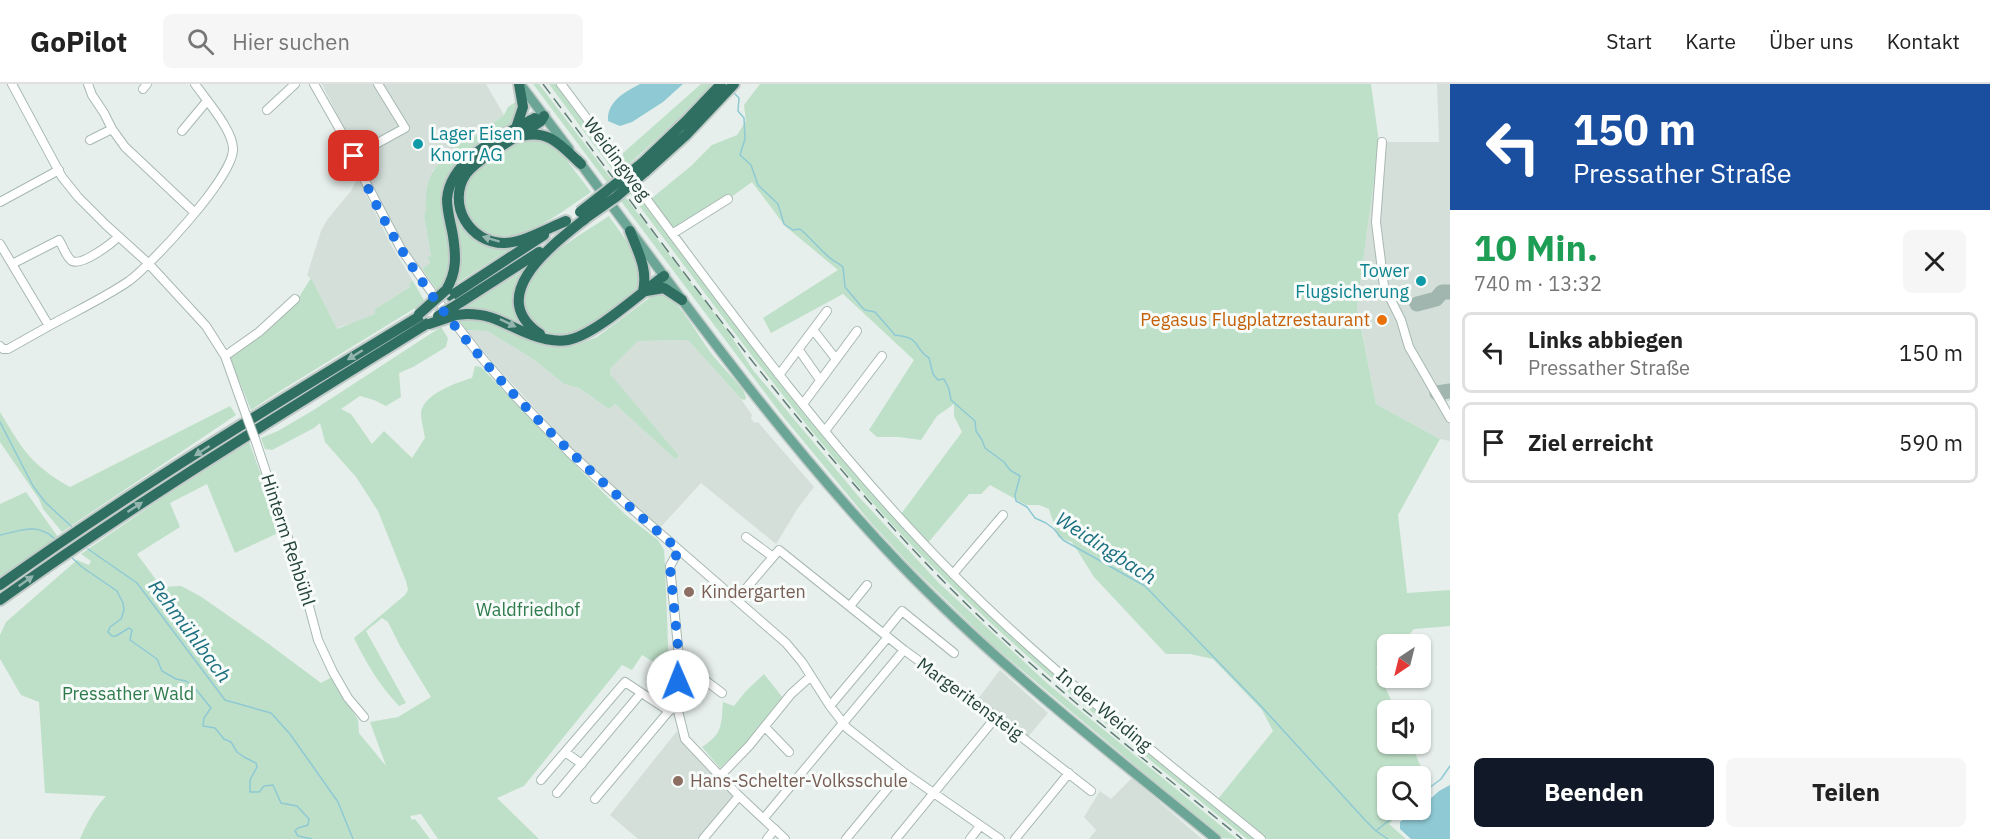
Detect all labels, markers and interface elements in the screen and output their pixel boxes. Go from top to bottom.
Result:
search box [163,14,583,68]
text: GoPilot [30,23,127,60]
icon: search [184,25,217,58]
text: Hier suchen [232,27,350,56]
text: Start [1606,27,1652,55]
text: Karte [1685,27,1736,55]
text: Über uns [1769,27,1854,55]
text: Kontakt [1887,27,1960,55]
text: 150 m [1573,102,1696,157]
icon: left [1474,108,1552,186]
street label: Weidingweg [579,113,656,205]
place label: Lager Eisen Knorr AG [430,122,523,166]
pin [328,130,379,181]
marker: Lager Eisen Knorr AG [411,137,425,151]
icon: arrive [337,139,370,172]
text: Pressather Straße [1573,155,1792,190]
text: 10 Min. [1474,224,1598,271]
button: close [1903,230,1966,293]
one-way arrow [482,234,500,243]
place label: Tower Flugsicherung [1295,259,1409,303]
text: 740 m · 13:32 [1474,270,1602,297]
marker: Tower Flugsicherung [1414,274,1428,288]
place label: Pegasus Flugplatzrestaurant [1140,308,1370,331]
marker: Pegasus Flugplatzrestaurant [1375,313,1389,327]
one-way arrow [499,319,516,328]
text: Links abbiegen [1528,325,1683,354]
icon: left [1477,336,1510,369]
text: 150 m [1899,338,1963,367]
one-way arrow [347,350,363,361]
text: Pressather Straße [1528,354,1690,381]
icon: arrive [1477,426,1510,459]
text: Ziel erreicht [1528,428,1653,457]
text: 590 m [1899,428,1963,457]
one-way arrow [194,445,210,456]
street label: Hinterm Rehbühl [256,471,321,609]
one-way arrow [127,502,143,513]
water label: Weidingbach [1051,505,1162,590]
water label: Rehmühlbach [143,574,238,688]
one-way arrow [17,575,33,587]
place label: Kindergarten [701,580,806,603]
marker: Kindergarten [682,585,696,599]
park label: Waldfriedhof [476,598,580,621]
north arrow [1377,634,1431,688]
map controls [1377,634,1431,820]
position arrow [646,649,710,713]
street label: Margeritensteig [913,652,1028,745]
street label: In der Weiding [1052,663,1157,757]
park label: Pressather Wald [62,682,194,705]
button: sound [1377,700,1431,754]
button: Beenden [1474,758,1714,827]
button: Teilen [1726,758,1966,827]
button: search [1377,766,1431,820]
place label: Hans-Schelter-Volksschule [690,769,908,792]
marker: Hans-Schelter-Volksschule [671,774,685,788]

